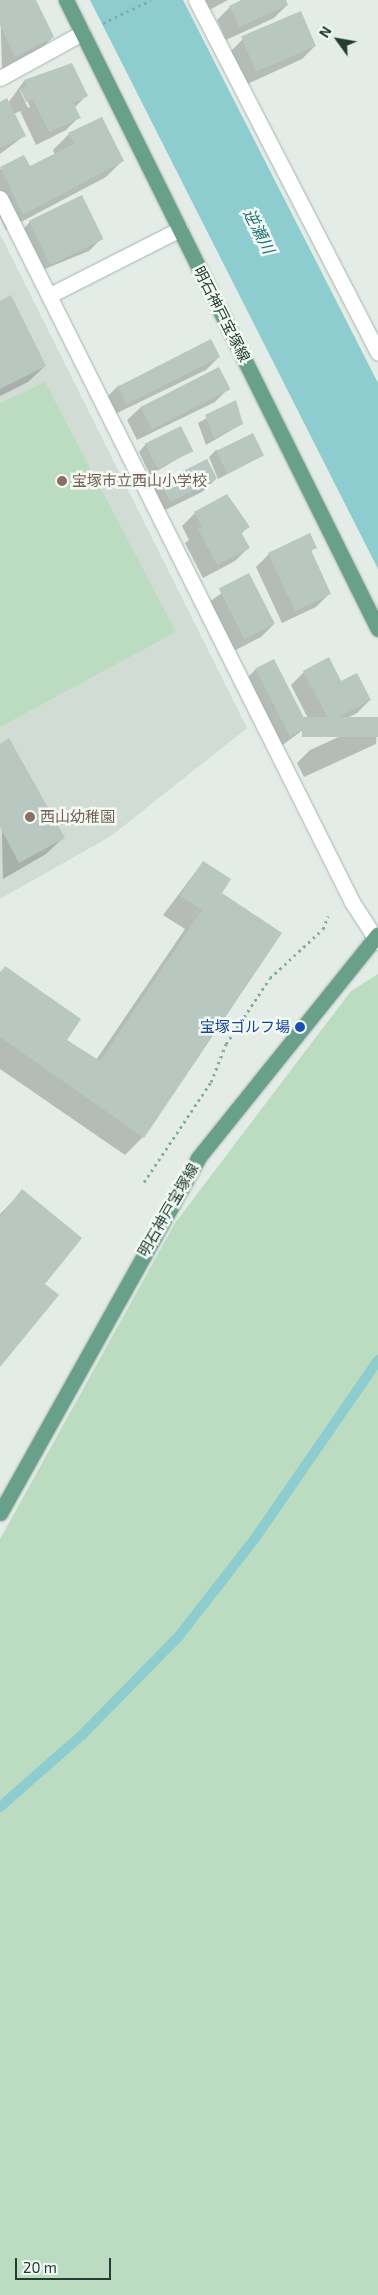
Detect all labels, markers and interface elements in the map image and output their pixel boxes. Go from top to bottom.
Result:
north arrow [313,15,363,65]
text: N [315,23,335,41]
water label: 逆瀬川 [240,205,278,257]
street label: 明石神戸宝塚線 [190,263,254,365]
place label: 宝塚市立西山小学校 [72,472,207,490]
marker: 宝塚市立西山小学校 [56,475,68,487]
place label: 西山幼稚園 [40,808,115,826]
marker: 西山幼稚園 [24,811,36,823]
place label: 宝塚ゴルフ場 [200,1018,290,1036]
marker: 宝塚ゴルフ場 [294,1021,306,1033]
street label: 明石神戸宝塚線 [134,1160,202,1260]
scale bar [18,2248,114,2280]
text: 20 m [23,2258,57,2276]

